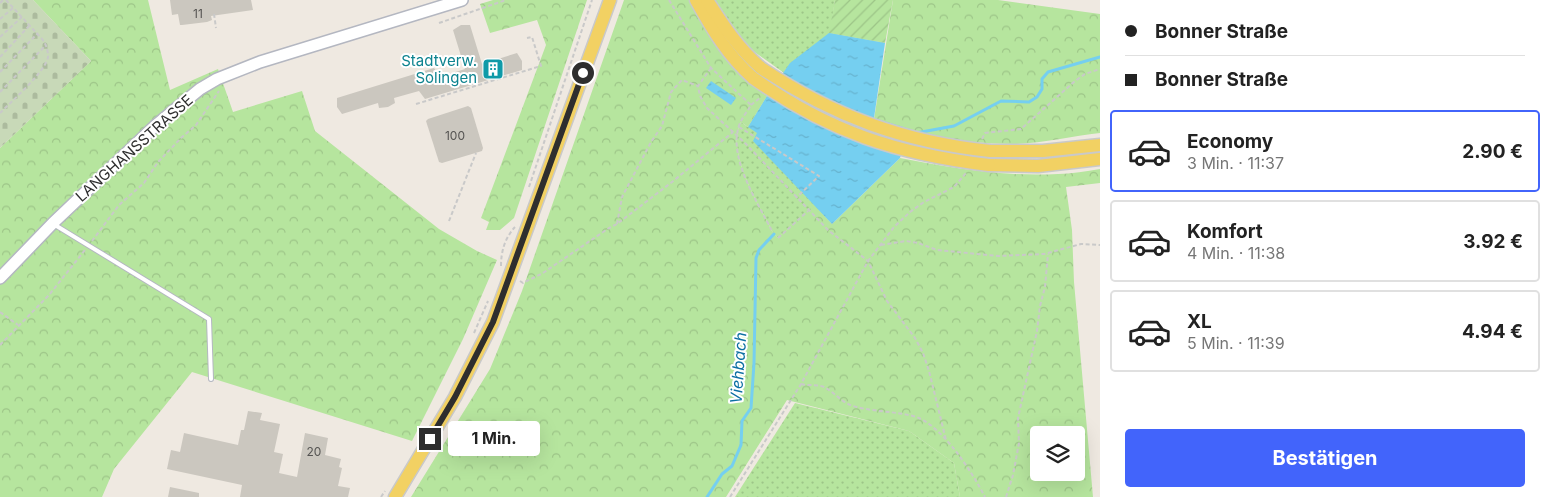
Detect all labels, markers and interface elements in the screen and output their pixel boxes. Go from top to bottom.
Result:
house number: 11 [193,6,203,21]
text: Bonner Straße [1155,20,1288,43]
place label: Stadtverw. Solingen [401,51,477,87]
building icon: Stadtverw. Solingen [481,57,505,81]
route start [572,62,594,84]
text: Bonner Straße [1155,68,1288,91]
street label: LANGHANSSTRASSE [71,90,197,206]
house number: 100 [445,128,465,143]
icon: car [1127,129,1172,174]
text: Economy [1187,130,1273,153]
text: 2.90 € [1462,140,1523,163]
text: 3 Min. · 11:37 [1187,153,1284,173]
icon: car [1127,219,1172,264]
text: Komfort [1187,220,1263,243]
text: 3.92 € [1463,230,1523,253]
text: 4 Min. · 11:38 [1187,243,1285,263]
icon: car [1127,309,1172,354]
text: XL [1187,310,1212,333]
text: 4.94 € [1462,320,1523,343]
water label: Viehbach [726,331,750,405]
text: 5 Min. · 11:39 [1187,333,1285,353]
callout: 1 Min. [448,422,540,456]
map controls [1030,426,1085,481]
button: layers [1030,426,1085,481]
route end [419,428,441,450]
text: 1 Min. [471,428,517,448]
button: Bestätigen [1125,429,1525,487]
house number: 20 [307,444,321,459]

